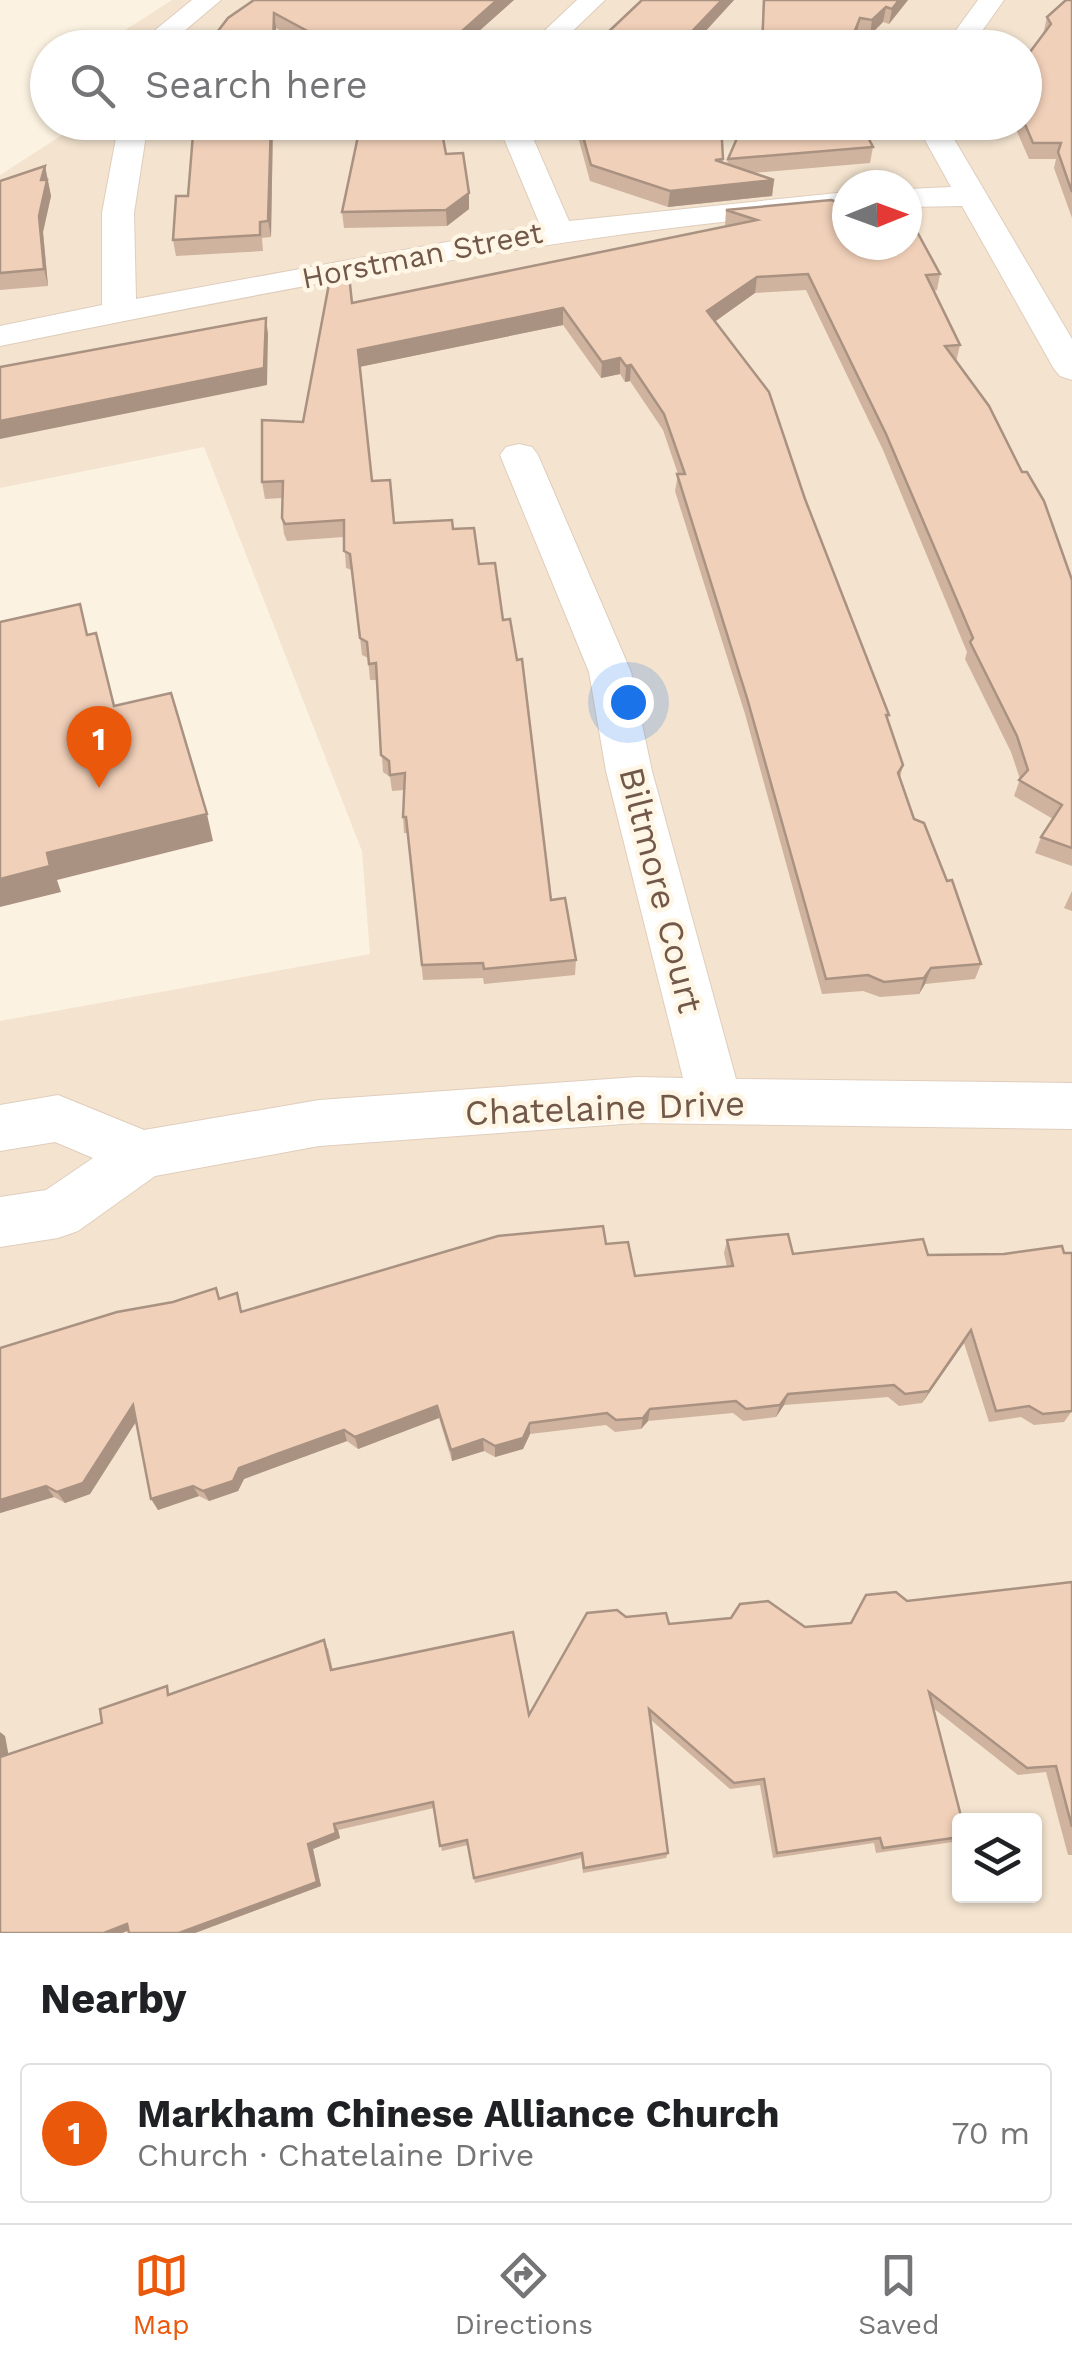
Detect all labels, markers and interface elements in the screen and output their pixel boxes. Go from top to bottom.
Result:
search box [30,30,1042,140]
icon: search [65,58,120,113]
text: Search here [145,63,368,107]
north arrow [832,170,922,260]
street label: Horstman Street [299,214,546,296]
your location [603,677,654,728]
pin: 1 [66,706,132,788]
street label: Biltmore Court [610,763,712,1017]
street label: Chatelaine Drive [464,1082,746,1134]
map controls [952,1813,1042,1903]
button: layers [952,1813,1042,1903]
text: Nearby [40,1974,187,2023]
text: Markham Chinese Alliance Church [137,2092,780,2136]
text: 1 [68,2114,81,2152]
text: 70 m [951,2114,1030,2152]
text: Church · Chatelaine Drive [137,2136,534,2174]
tab: Map [133,2248,190,2341]
tab: Directions [455,2248,593,2341]
tab: Saved [858,2248,939,2341]

